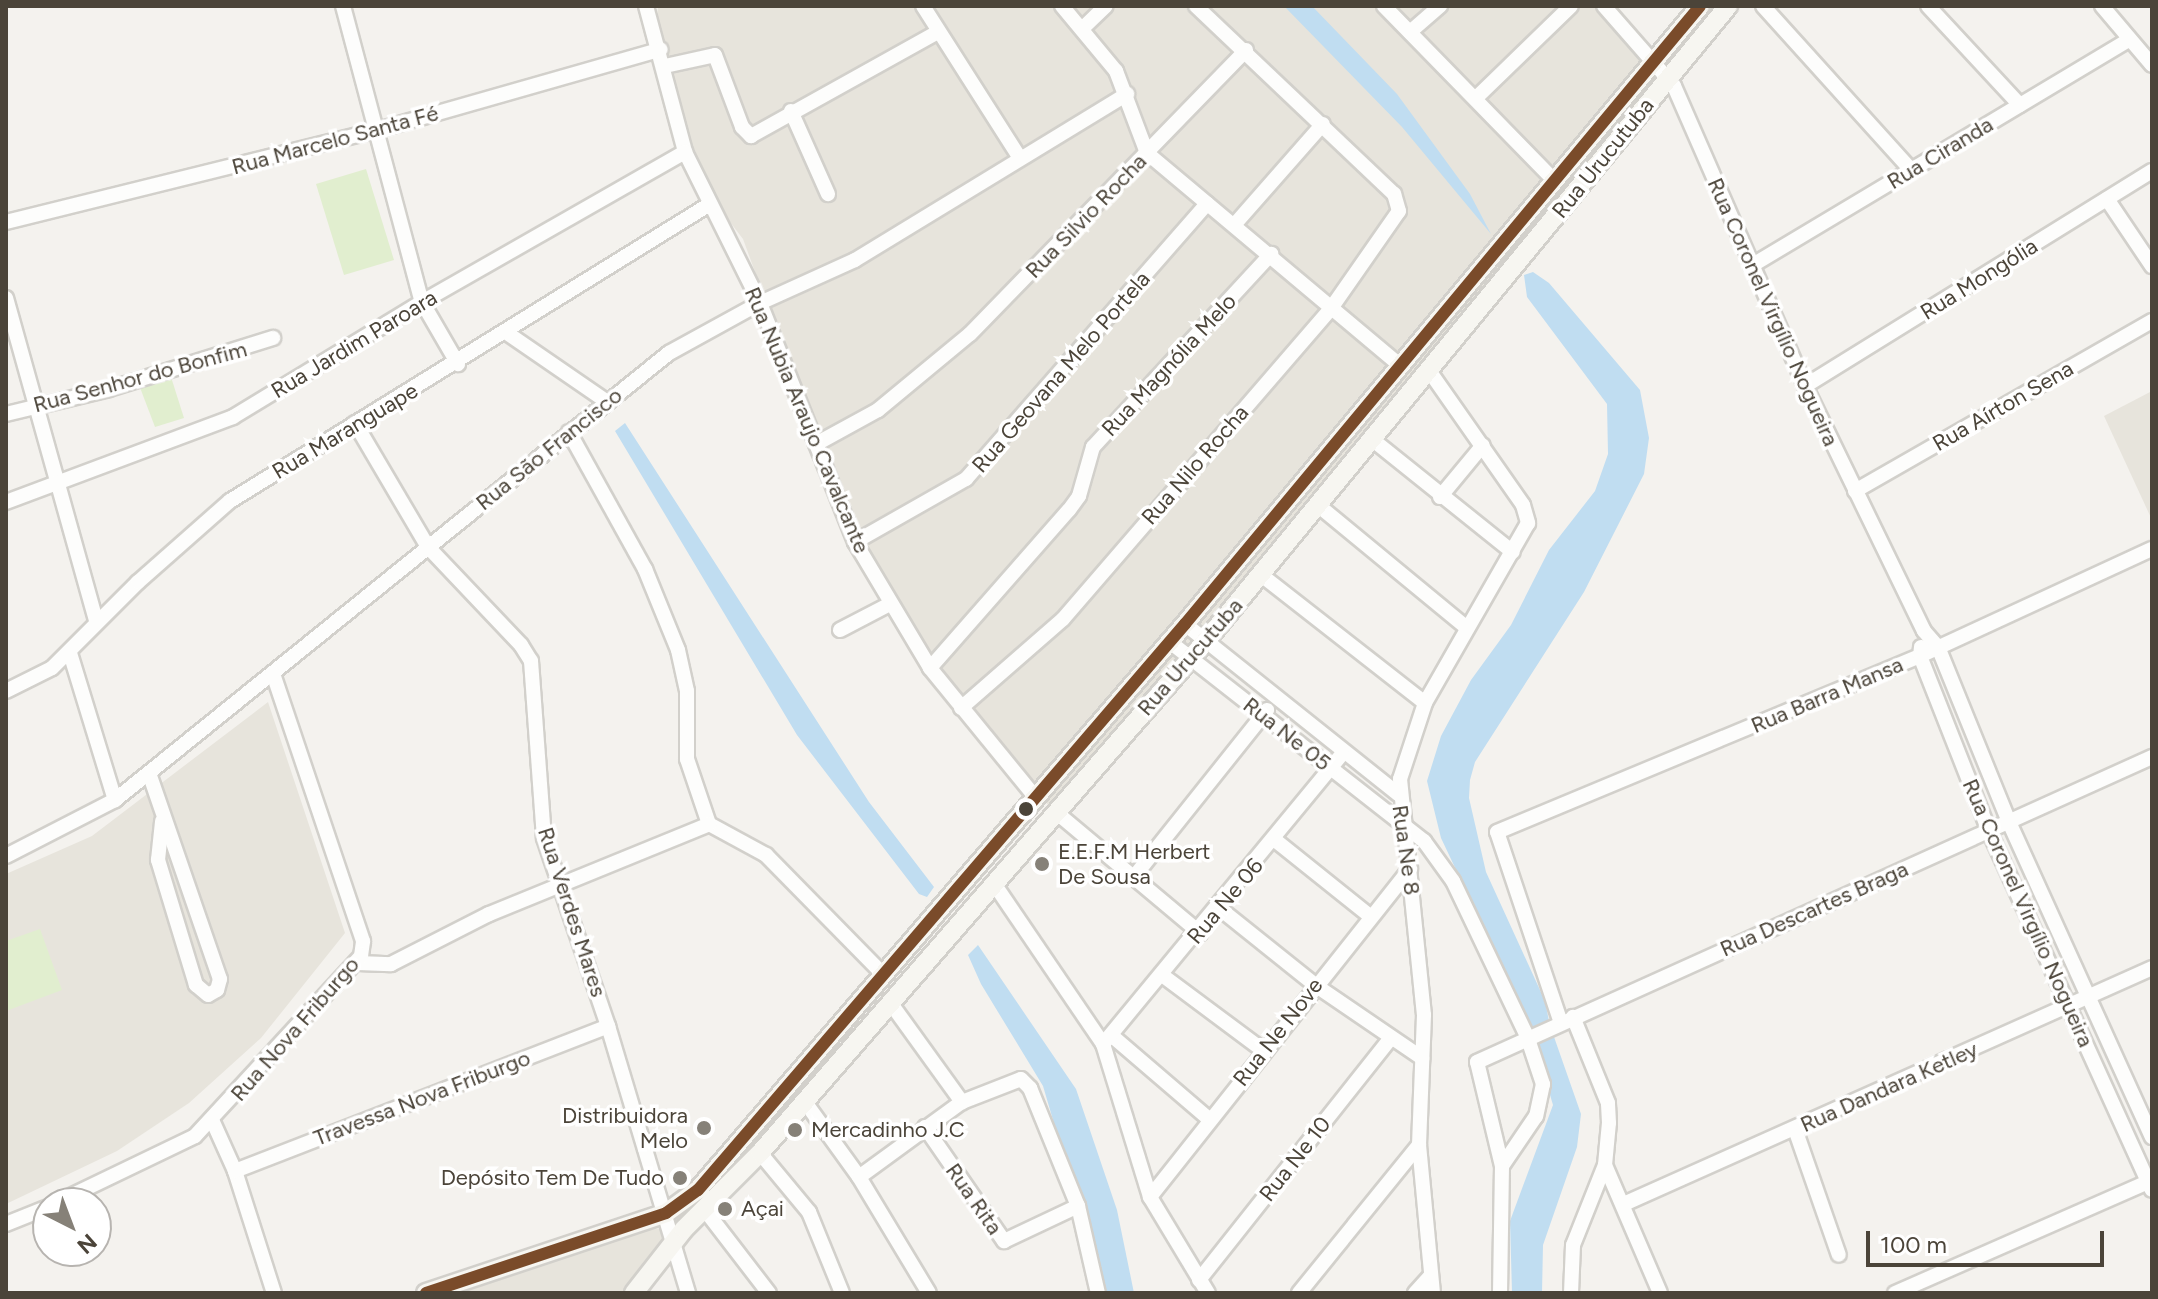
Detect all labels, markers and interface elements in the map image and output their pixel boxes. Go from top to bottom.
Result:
street label: Rua Urucutuba [1547,93,1659,223]
street label: Rua Marcelo Santa Fé [229,100,441,180]
street label: Rua Ciranda [1882,111,1998,195]
street label: Rua Silvio Rocha [1020,148,1152,284]
street label: Rua Coronel Virgílio Nogueira [1702,174,1844,450]
street label: Rua Mongólia [1916,233,2042,325]
street label: Rua Geovana Melo Portela [966,266,1156,478]
street label: Rua Nubia Araujo Cavalcante [739,283,875,557]
street label: Rua Jardim Paroara [266,284,442,404]
street label: Rua Magnólia Melo [1096,288,1242,442]
street label: Rua Senhor do Bonfim [30,336,250,418]
street label: Rua Aírton Sena [1928,355,2078,457]
street label: Rua Maranguape [268,377,422,485]
street label: Rua São Francisco [471,382,627,516]
street label: Rua Nilo Rocha [1136,400,1254,530]
street label: Rua Urucutuba [1132,593,1248,721]
street label: Rua Barra Mansa [1747,651,1907,739]
street label: Rua Ne 05 [1238,692,1336,776]
street label: Rua Coronel Virgílio Nogueira [1957,775,2099,1051]
unlabelled marker [1018,801,1034,817]
street label: Rua Ne 8 [1387,803,1425,897]
street label: Rua Verdes Mares [532,824,612,1000]
place label: E.E.F.M Herbert De Sousa [1058,838,1210,890]
street label: Rua Ne 06 [1182,853,1268,949]
marker: E.E.F.M Herbert De Sousa [1033,855,1051,873]
street label: Rua Descartes Braga [1716,856,1912,962]
street label: Rua Nova Friburgo [225,951,365,1107]
street label: Rua Ne Nove [1228,973,1328,1091]
street label: Rua Dandara Ketley [1796,1036,1982,1138]
street label: Travessa Nova Friburgo [310,1044,534,1152]
place label: Distribuidora Melo [562,1102,688,1154]
street label: Rua Ne 10 [1254,1111,1336,1207]
place label: Mercadinho J.C [811,1117,965,1143]
marker: Distribuidora Melo [695,1119,713,1137]
marker: Mercadinho J.C [786,1121,804,1139]
street label: Rua Rita [940,1158,1008,1240]
place label: Depósito Tem De Tudo [441,1165,664,1191]
marker: Depósito Tem De Tudo [671,1169,689,1187]
north arrow [32,1187,112,1267]
place label: Açai [741,1196,784,1222]
marker: Açai [716,1200,734,1218]
scale bar [1870,1215,2108,1265]
text: N [72,1228,102,1259]
text: 100 m [1880,1230,1947,1259]

